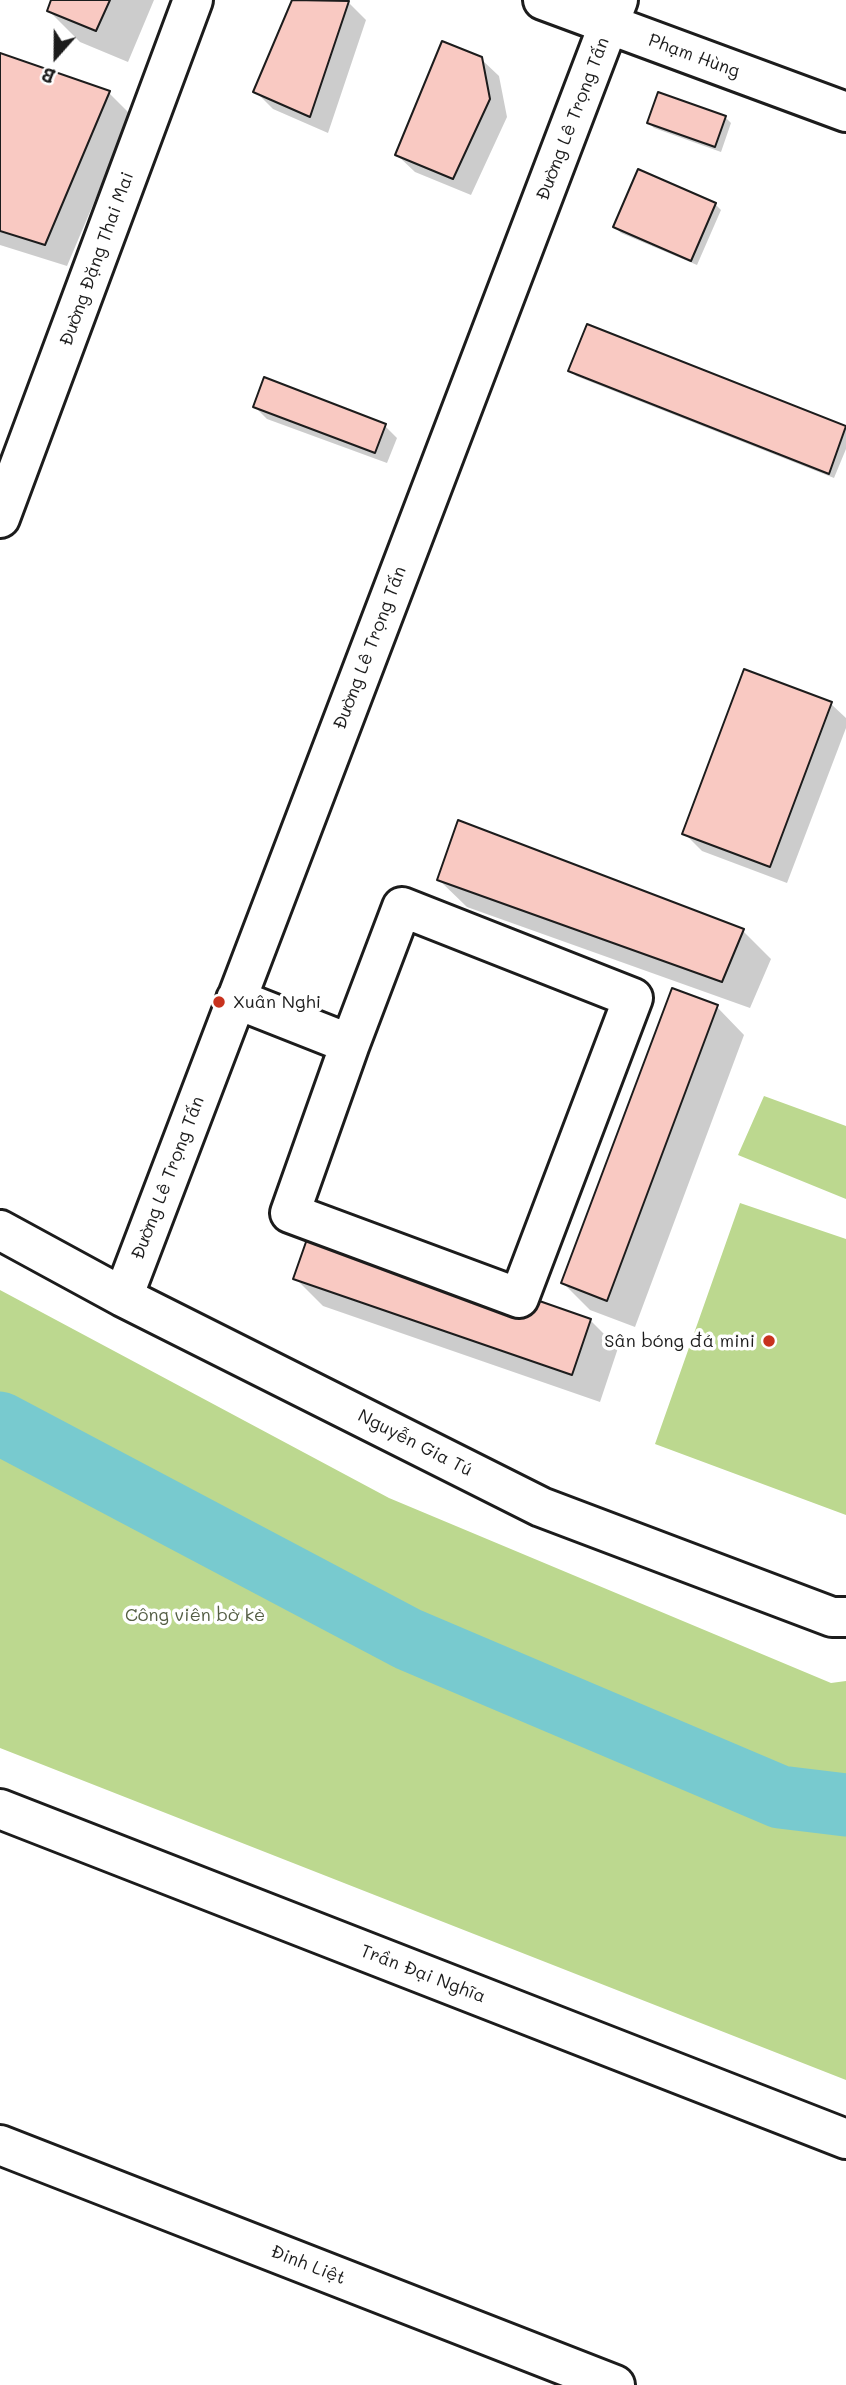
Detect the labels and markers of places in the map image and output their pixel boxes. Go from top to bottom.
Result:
place label: Xuân Nghi [233,991,321,1013]
marker: Xuân Nghi [211,994,227,1010]
place label: Sân bóng đá mini [604,1330,755,1352]
marker: Sân bóng đá mini [761,1333,777,1349]

